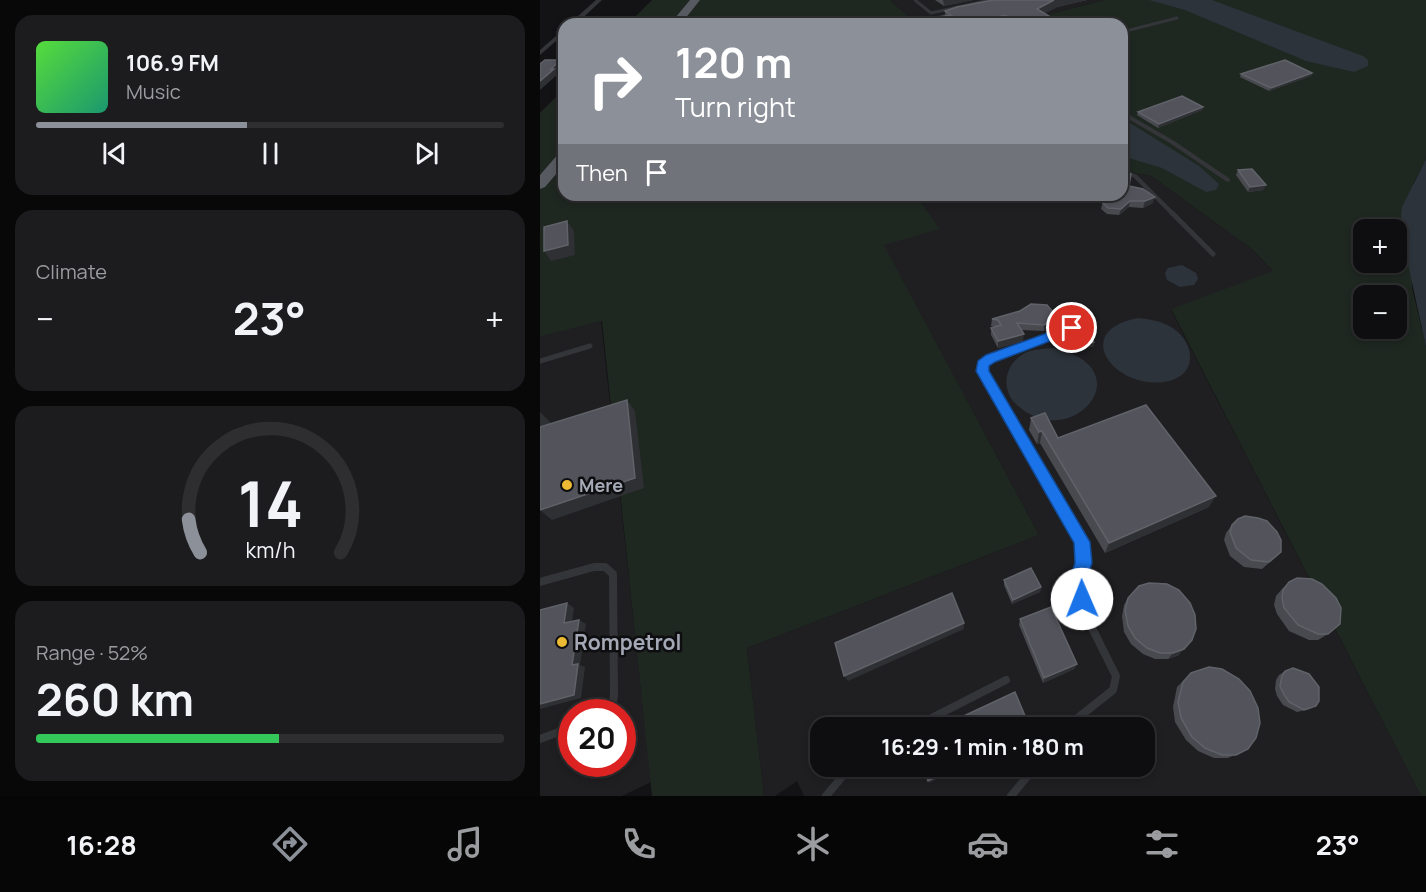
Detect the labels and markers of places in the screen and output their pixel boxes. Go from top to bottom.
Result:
pin [1046,302,1097,353]
place label: Mere [579,473,623,497]
marker: Mere [560,478,574,492]
place label: Rompetrol [574,628,681,656]
marker: Rompetrol [555,635,569,649]

